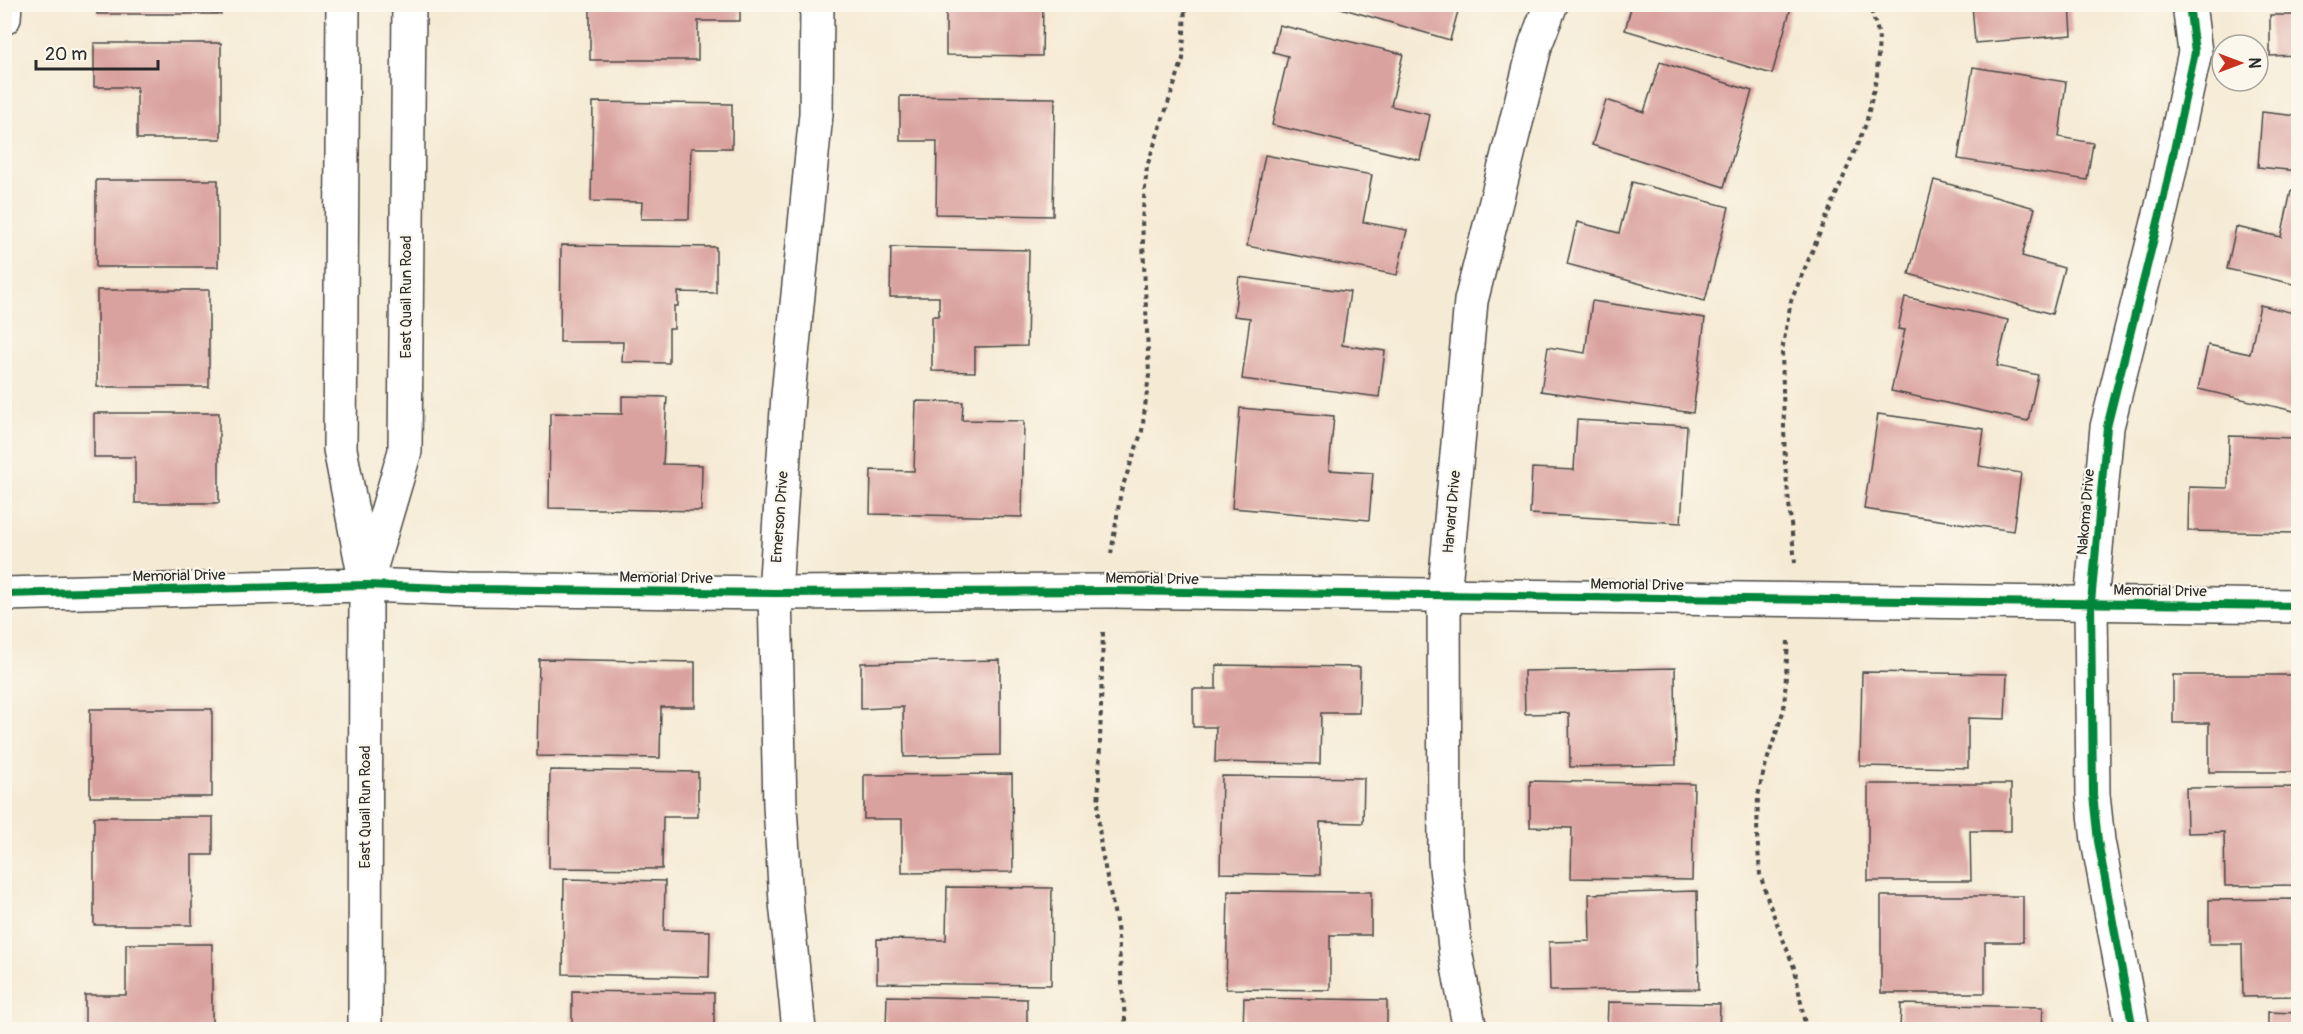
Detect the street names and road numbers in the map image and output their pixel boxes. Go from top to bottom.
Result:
street label: East Quail Run Road [397,235,416,359]
street label: Nakoma Drive [2073,467,2099,556]
street label: Harvard Drive [1439,469,1465,554]
street label: Emerson Drive [767,470,793,564]
street label: Memorial Drive [132,566,226,586]
street label: Memorial Drive [619,568,713,588]
street label: Memorial Drive [1105,569,1199,589]
street label: Memorial Drive [1590,575,1684,595]
street label: Memorial Drive [2113,581,2207,601]
street label: East Quail Run Road [356,745,375,869]

